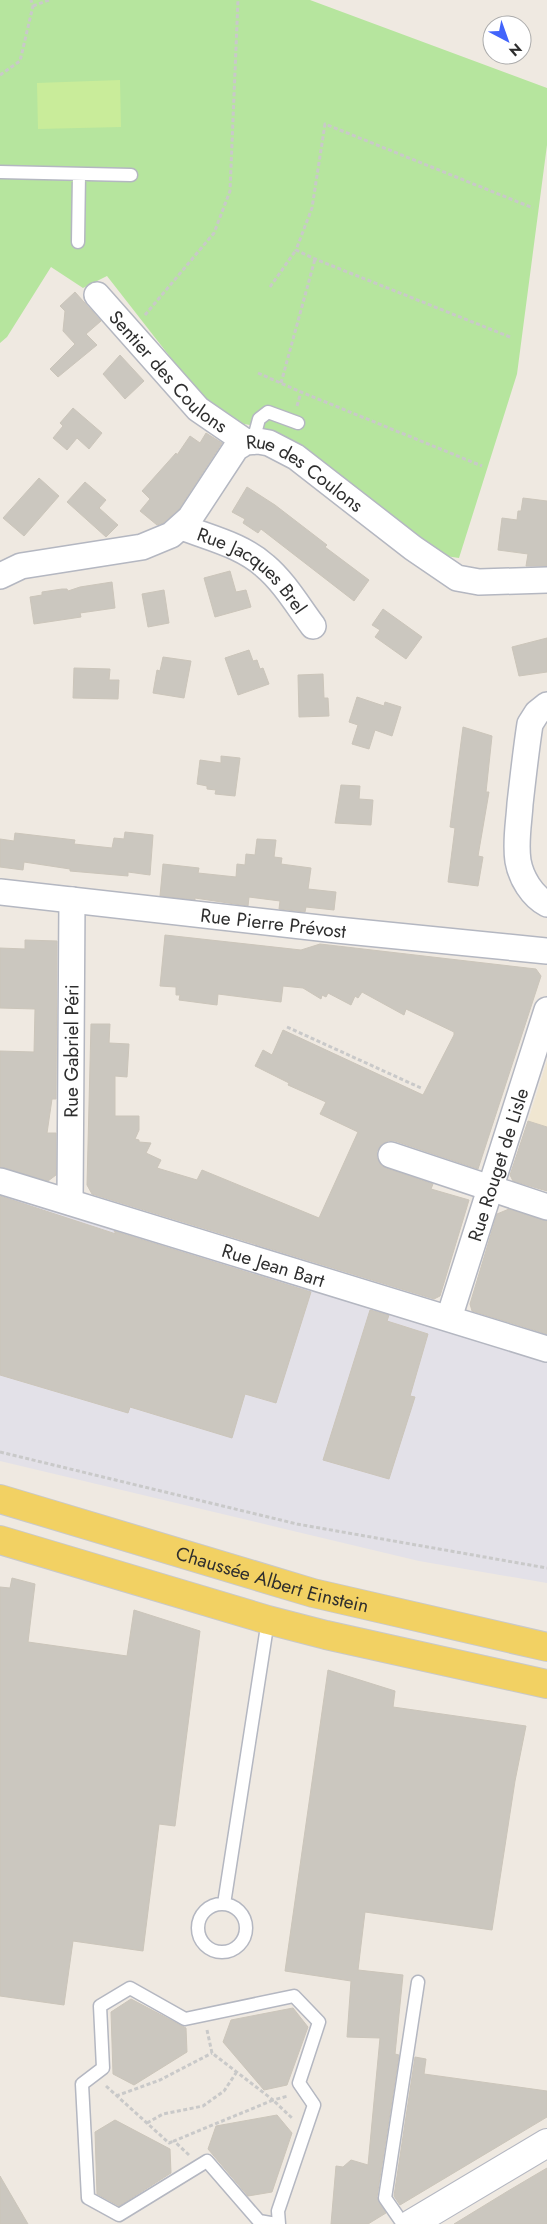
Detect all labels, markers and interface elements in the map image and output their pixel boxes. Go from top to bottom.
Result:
north arrow [482,15,532,65]
text: N [505,39,526,61]
street label: Sentier des Coulons [103,305,233,440]
street label: Rue des Coulons [245,428,369,519]
street label: Rue Jacques Brel [193,521,313,619]
street label: Rue Pierre Prévost [199,902,348,945]
street label: Rue Gabriel Péri [58,984,85,1118]
street label: Rue Rouget de Lisle [461,1084,535,1245]
street label: Rue Jean Bart [219,1237,328,1294]
street label: Chaussée Albert Einstein [172,1540,371,1619]

